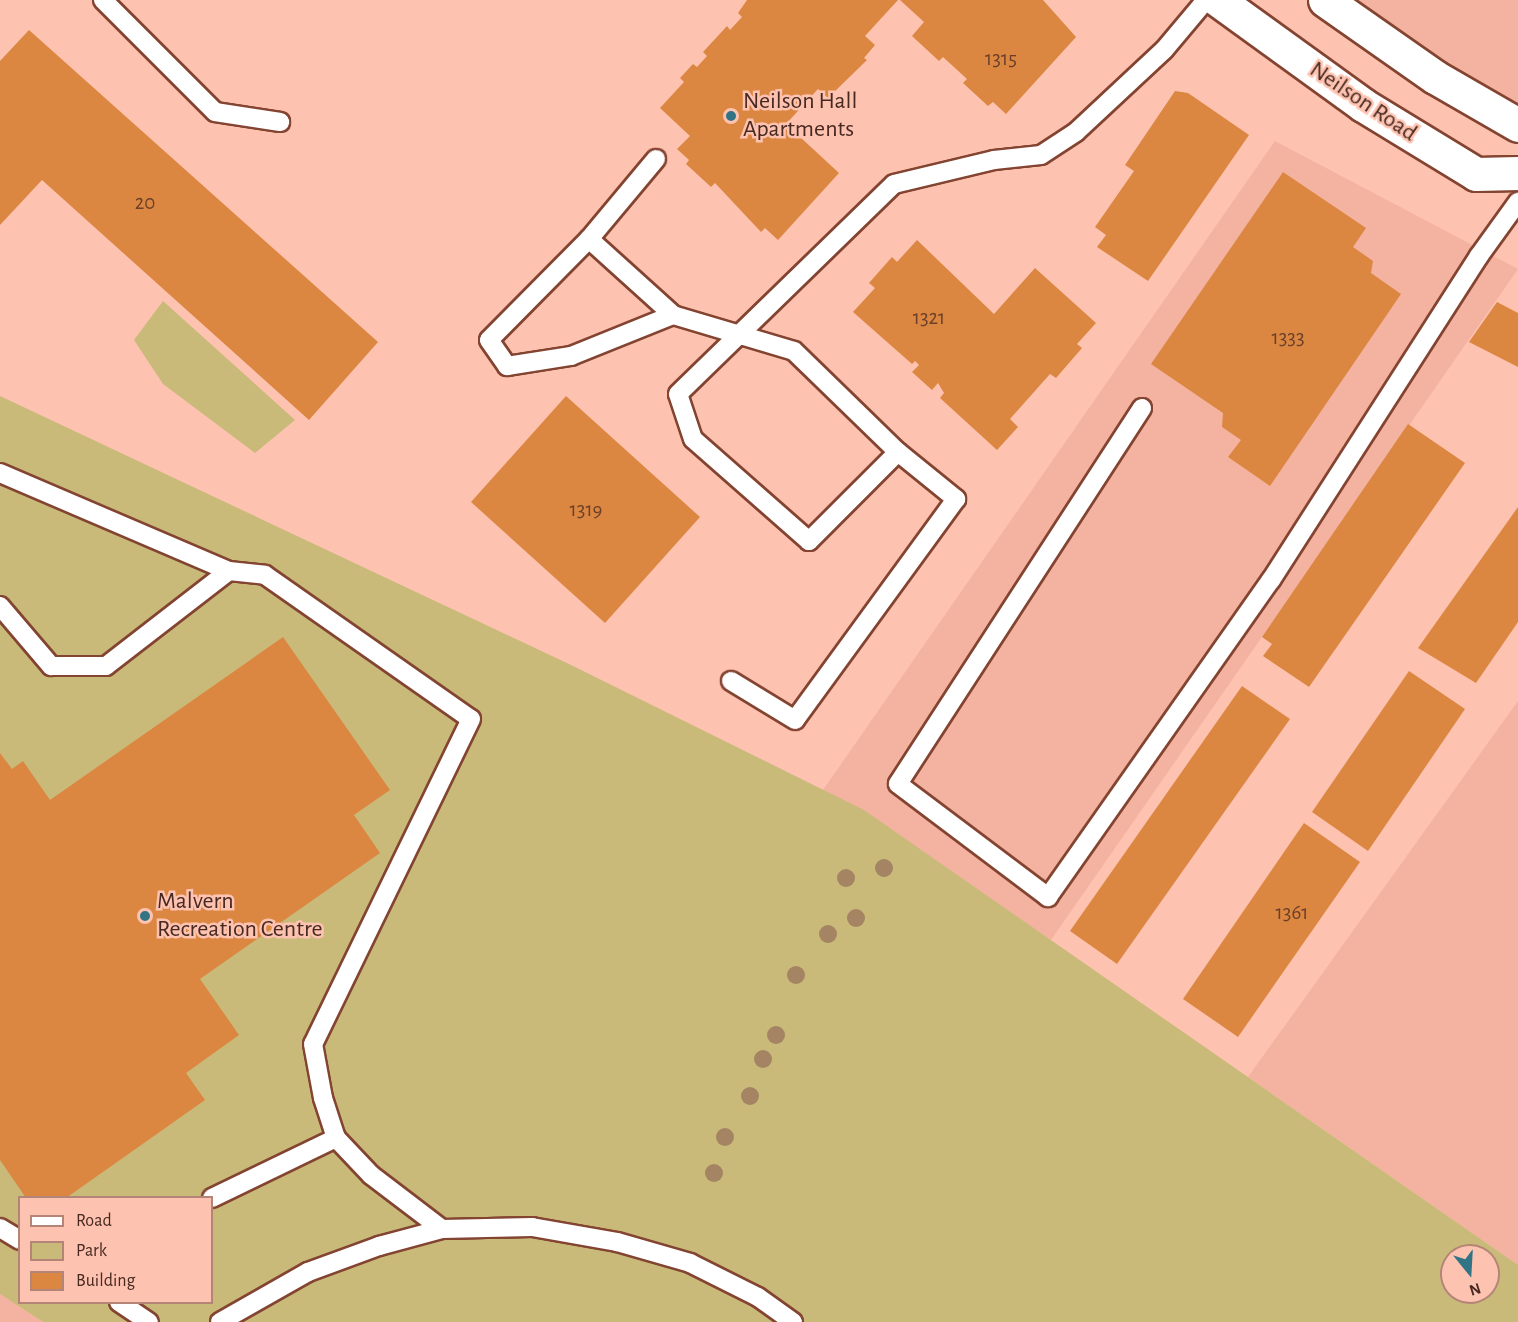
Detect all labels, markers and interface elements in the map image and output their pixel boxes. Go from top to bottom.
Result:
house number: 1315 [985,46,1017,72]
street label: Neilson Road [1304,56,1422,148]
place label: Neilson Hall Apartments [743,88,857,144]
marker: Neilson Hall Apartments [724,109,738,123]
house number: 20 [135,190,155,216]
house number: 1321 [913,305,945,331]
house number: 1333 [1271,325,1305,351]
house number: 1319 [570,497,602,523]
place label: Malvern Recreation Centre [157,888,323,944]
house number: 1361 [1276,900,1308,926]
marker: Malvern Recreation Centre [138,909,152,923]
legend [18,1196,213,1304]
text: Road [76,1212,112,1230]
text: Park [76,1242,107,1260]
north arrow [1440,1244,1500,1304]
text: Building [76,1272,135,1290]
text: N [1467,1280,1483,1299]

